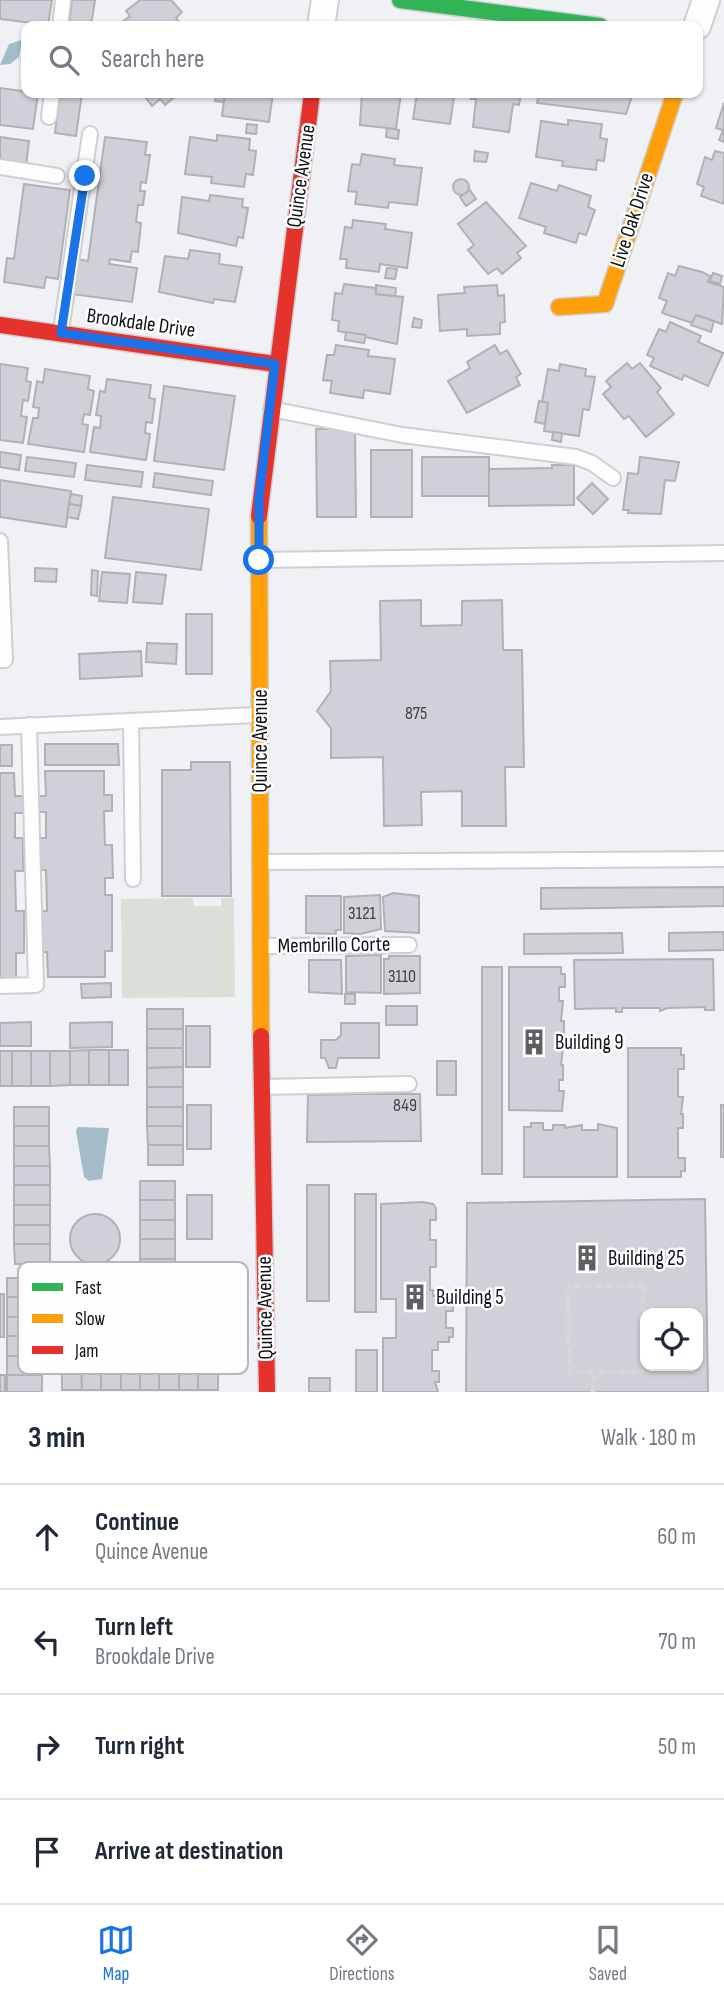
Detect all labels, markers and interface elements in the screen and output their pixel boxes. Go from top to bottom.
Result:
search box [21,21,703,98]
icon: search [45,41,83,79]
text: Search here [101,44,204,75]
street label: Quince Avenue [281,123,321,229]
route end [69,160,100,191]
street label: Live Oak Drive [605,170,659,270]
street label: Brookdale Drive [85,303,197,343]
route start [243,544,274,575]
street label: Quince Avenue [248,689,273,793]
house number: 875 [405,703,427,724]
house number: 3121 [348,903,377,924]
street label: Membrillo Corte [277,932,391,958]
house number: 3110 [388,966,416,987]
building icon: Building 9 [519,1027,549,1057]
place label: Building 9 [555,1030,624,1055]
house number: 849 [393,1095,417,1116]
building icon: Building 25 [572,1243,602,1273]
place label: Building 25 [608,1246,684,1271]
street label: Quince Avenue [252,1256,278,1360]
legend [18,1262,248,1374]
text: Fast [75,1277,102,1300]
building icon: Building 5 [400,1282,430,1312]
place label: Building 5 [436,1285,504,1310]
text: Slow [75,1308,105,1331]
map controls [640,1308,703,1371]
button: locate [640,1308,703,1371]
text: Jam [74,1340,98,1363]
text: 3 min [28,1420,85,1456]
text: Walk · 180 m [601,1424,696,1452]
text: Continue [95,1507,179,1538]
icon: ahead [28,1518,66,1556]
text: 60 m [657,1523,696,1551]
text: Quince Avenue [95,1538,208,1566]
text: Turn left [95,1612,173,1643]
icon: left [28,1623,66,1661]
text: 70 m [658,1628,696,1656]
text: Brookdale Drive [95,1643,215,1671]
icon: right [28,1728,66,1766]
text: Turn right [95,1731,184,1762]
text: 50 m [658,1733,696,1761]
icon: arrive [28,1833,66,1871]
text: Arrive at destination [95,1836,283,1867]
tab: Map [97,1921,135,1986]
tab: Directions [329,1921,395,1986]
tab: Saved [589,1921,627,1986]

